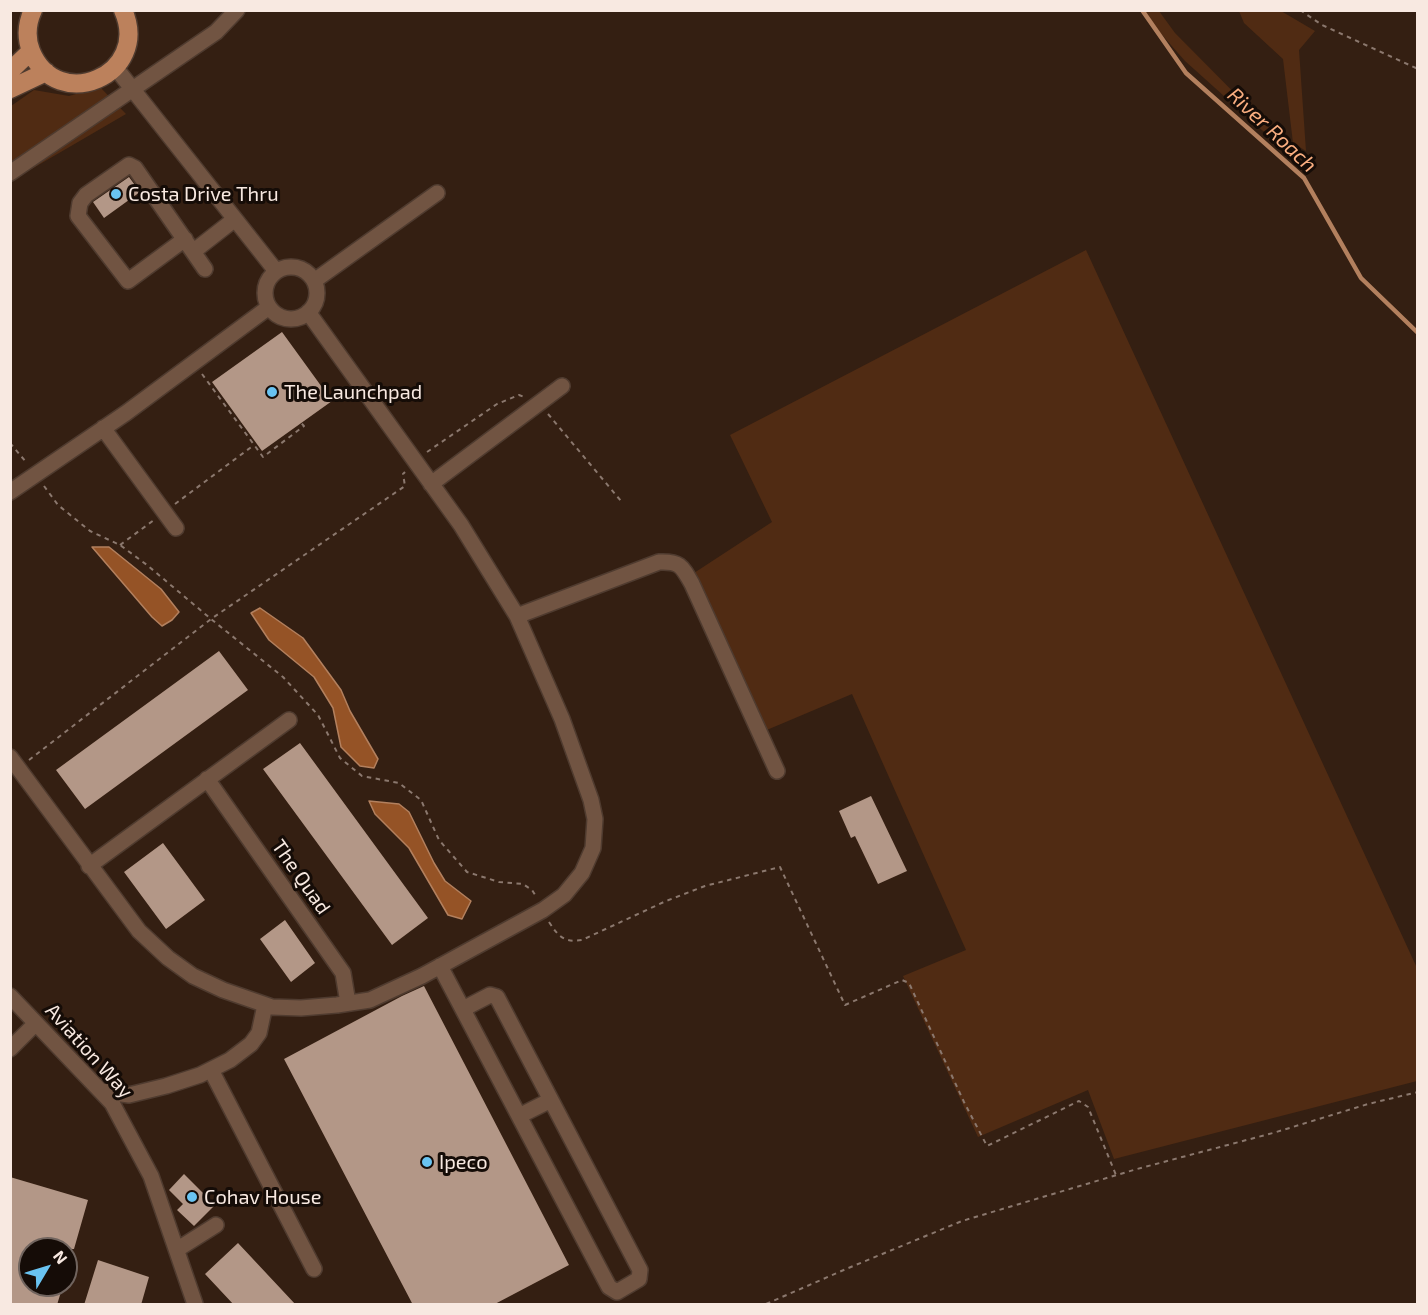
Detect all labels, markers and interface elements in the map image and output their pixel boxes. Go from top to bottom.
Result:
water label: River Roach [1222,82,1322,178]
place label: Costa Drive Thru [128,182,279,206]
marker: Costa Drive Thru [109,187,123,201]
place label: The Launchpad [284,380,422,404]
marker: The Launchpad [265,385,279,399]
street label: The Quad [267,835,335,919]
street label: Aviation Way [40,999,138,1103]
place label: Ipeco [439,1150,488,1174]
marker: Ipeco [420,1155,434,1169]
place label: Cohav House [204,1185,321,1209]
marker: Cohav House [185,1190,199,1204]
north arrow [18,1237,78,1297]
text: N [50,1246,72,1267]

